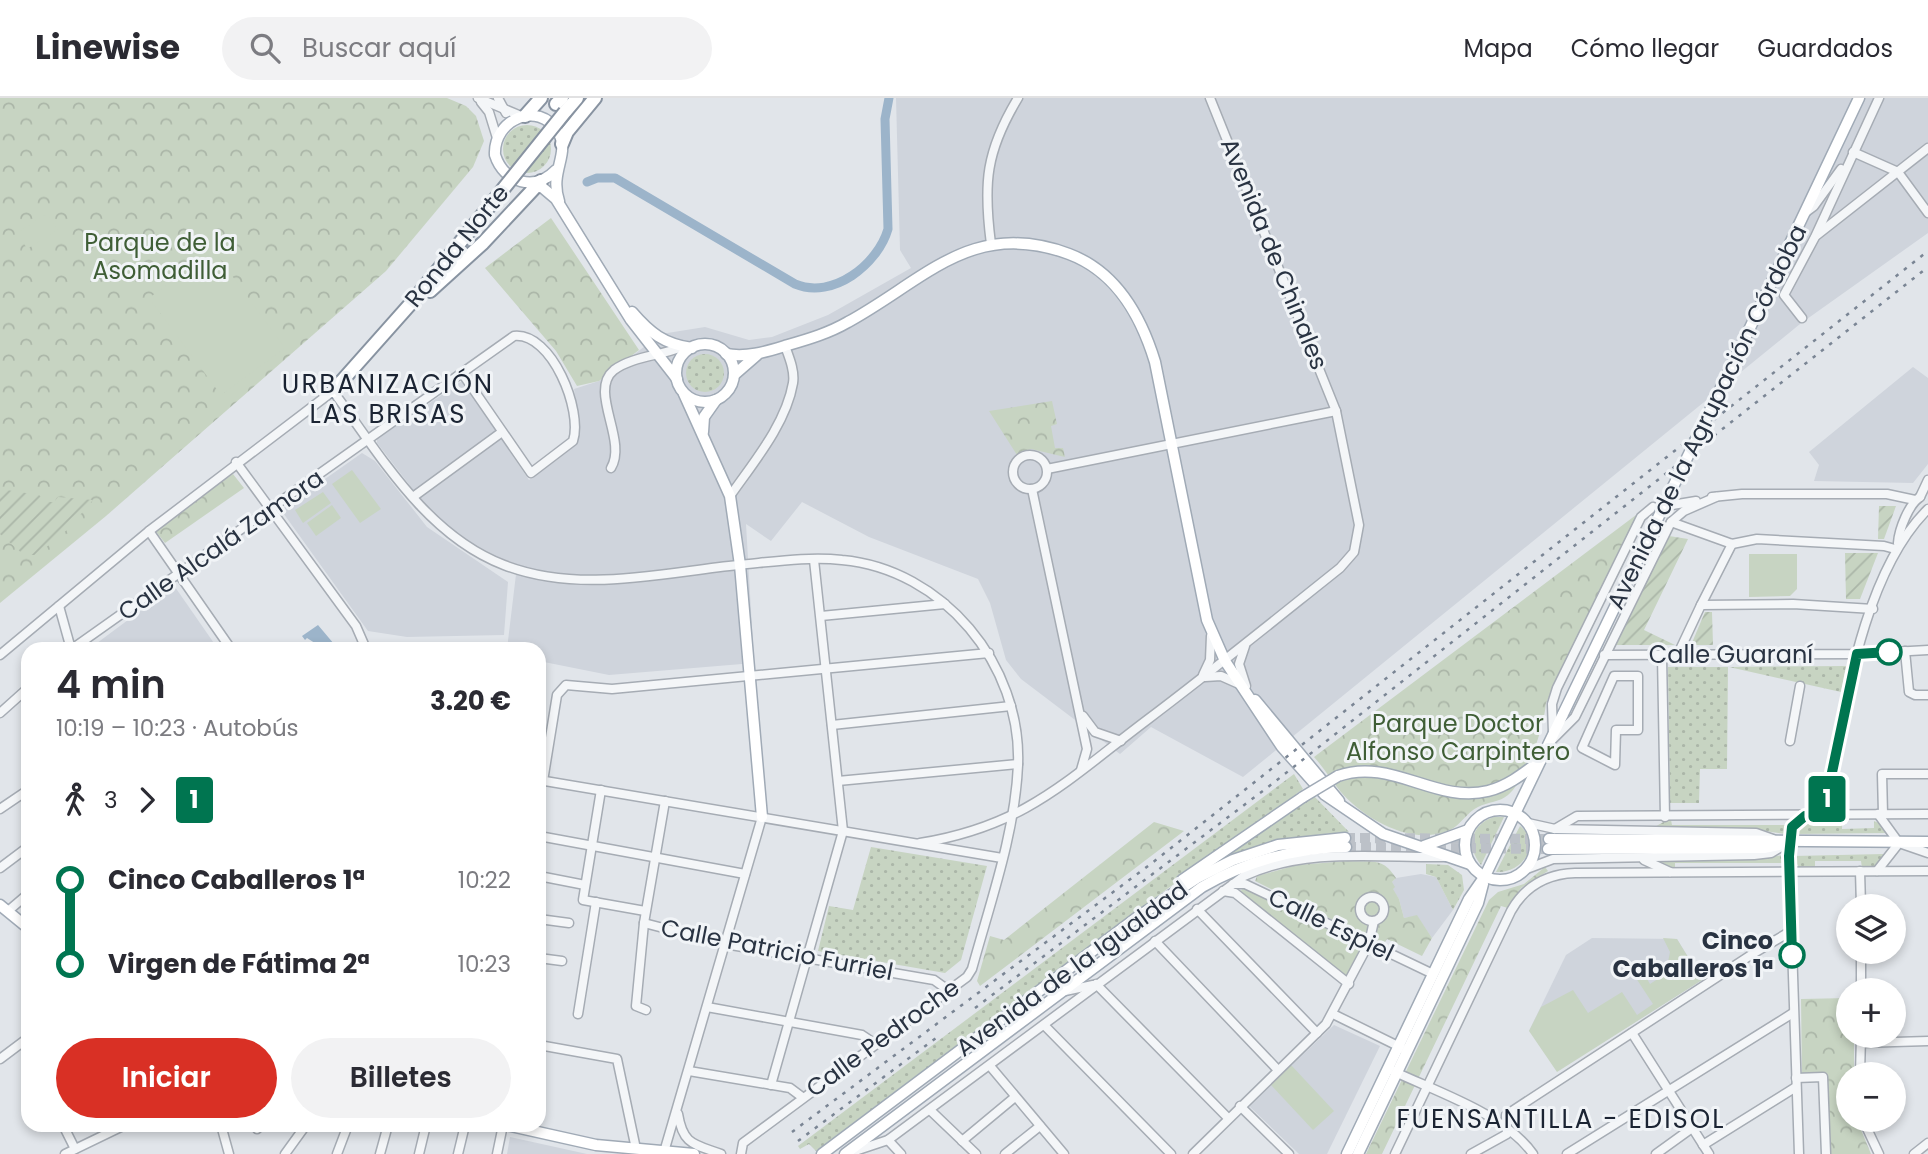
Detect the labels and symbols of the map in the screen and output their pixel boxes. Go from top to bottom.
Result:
street label: Avenida de Chinales [1213,133,1336,374]
street label: Ronda Norte [397,177,516,314]
street label: Avenida de la Agrupación Córdoba [1599,219,1814,615]
park label: Parque de la Asomadilla [84,226,236,287]
district label: URBANIZACIÓN LAS BRISAS [282,366,494,432]
street label: Calle Alcalá Zamora [111,461,330,628]
street label: Calle Guaraní [1649,638,1813,671]
unlabelled marker [1876,639,1902,665]
park label: Parque Doctor Alfonso Carpintero [1346,707,1570,768]
line badge: 1 [1804,776,1850,822]
street label: Avenida de la Igualdad [949,873,1194,1064]
street label: Calle Espiel [1263,880,1399,969]
street label: Calle Patricio Furriel [658,911,896,988]
place label: Cinco Caballeros 1ª [1613,924,1773,985]
marker: Cinco Caballeros 1ª [1779,942,1805,968]
street label: Calle Pedroche [799,971,966,1104]
district label: FUENSANTILLA - EDISOL [1396,1101,1726,1137]

